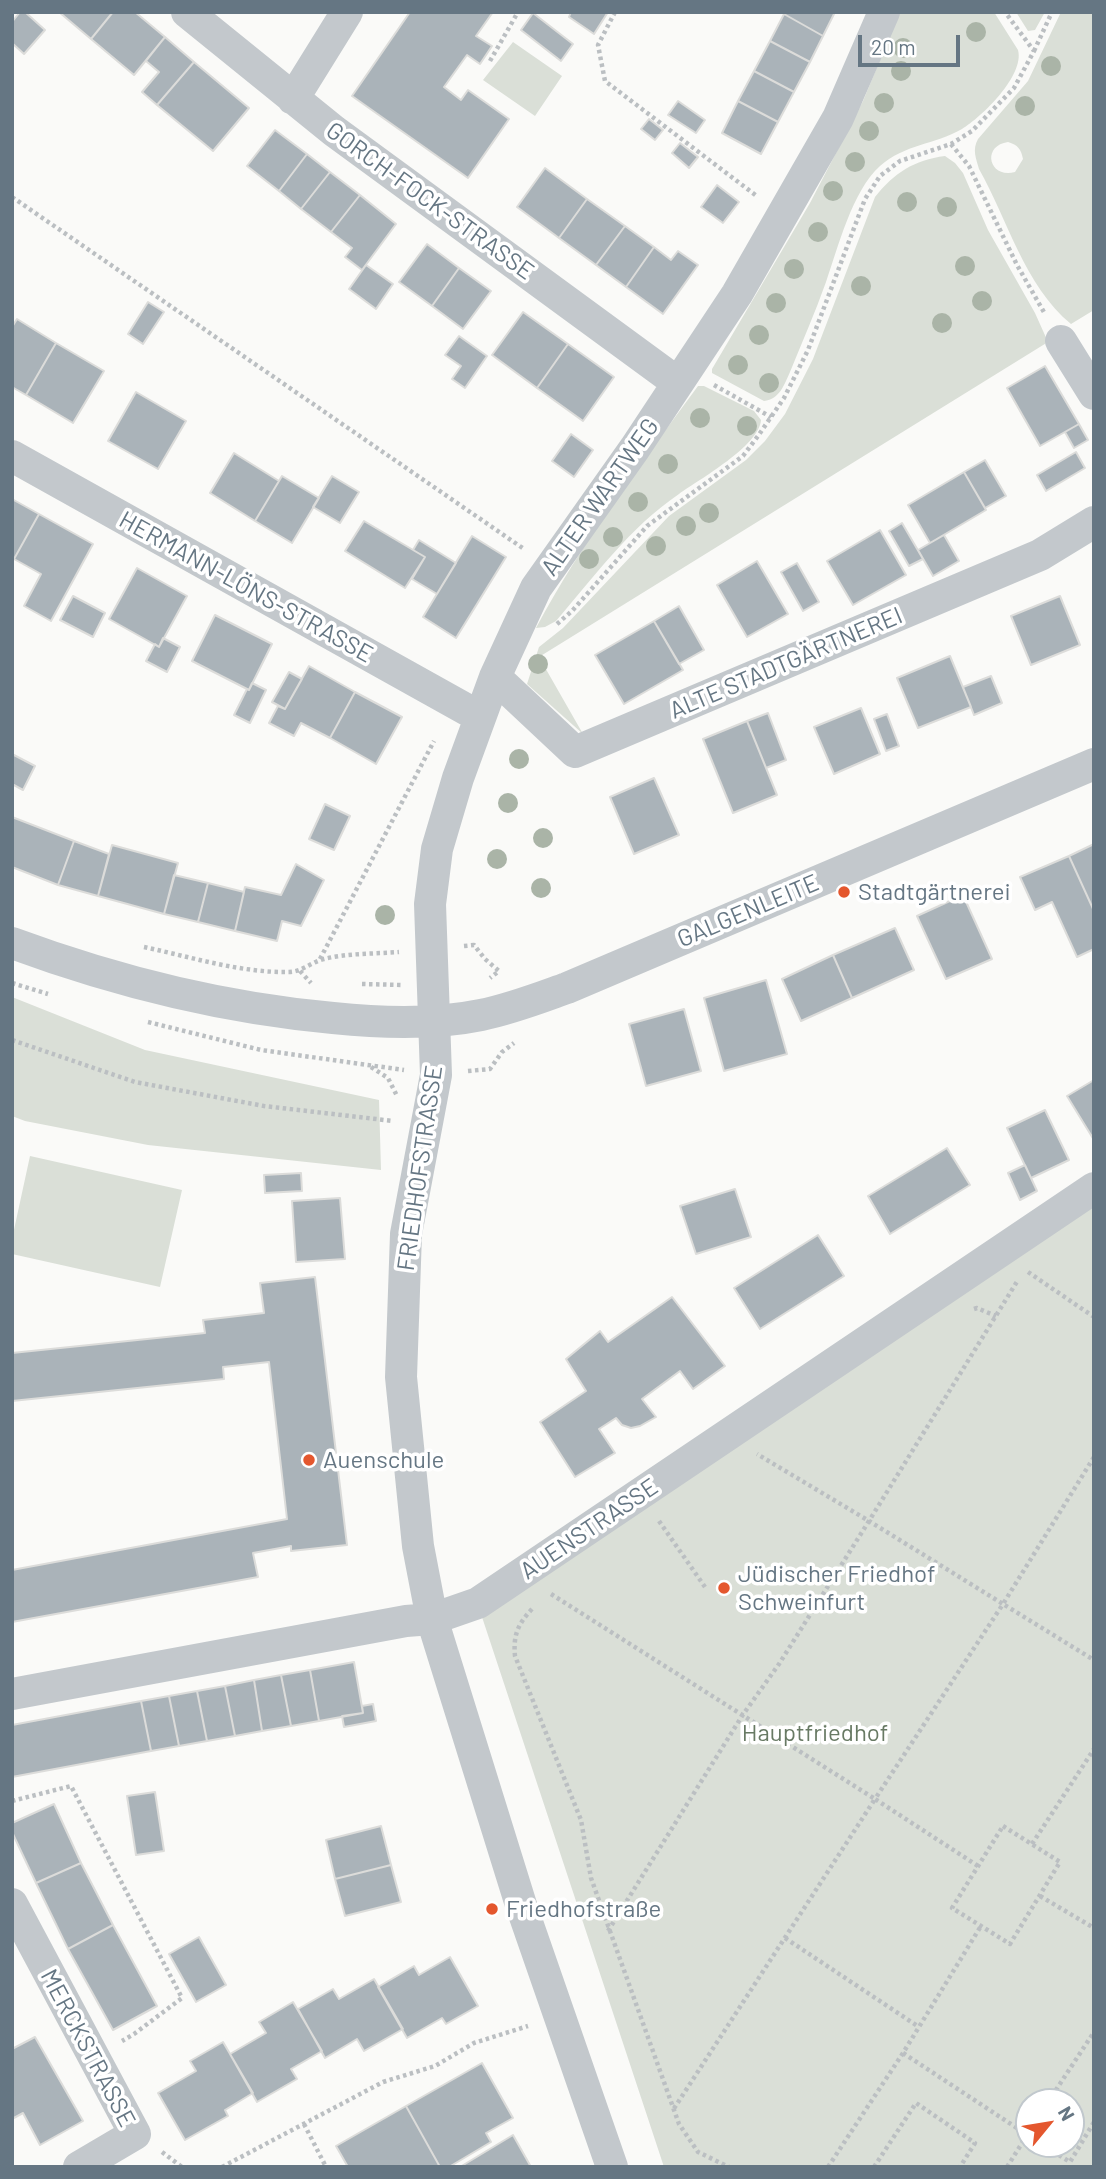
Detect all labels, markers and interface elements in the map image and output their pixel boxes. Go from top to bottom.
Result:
scale bar [861,21,962,65]
text: 20 m [871,34,916,59]
street label: GORCH-FOCK-STRASSE [320,116,540,286]
street label: ALTER WARTWEG [535,413,665,581]
street label: HERMANN-LÖNS-STRASSE [114,505,378,669]
street label: ALTE STADTGÄRTNEREI [665,601,907,725]
street label: GALGENLEITE [673,868,823,954]
place label: Stadtgärtnerei [858,878,1011,906]
marker: Stadtgärtnerei [836,884,852,900]
street label: FRIEDHOFSTRASSE [391,1063,449,1273]
place label: Auenschule [323,1446,444,1474]
marker: Auenschule [301,1452,317,1468]
street label: AUENSTRASSE [515,1472,663,1586]
place label: Jüdischer Friedhof Schweinfurt [738,1560,935,1616]
marker: Jüdischer Friedhof Schweinfurt [716,1580,732,1596]
park label: Hauptfriedhof [742,1719,888,1747]
place label: Friedhofstraße [506,1895,661,1923]
marker: Friedhofstraße [484,1901,500,1917]
street label: MERCKSTRASSE [34,1964,142,2132]
north arrow [1015,2088,1085,2158]
text: N [1054,2102,1080,2124]

